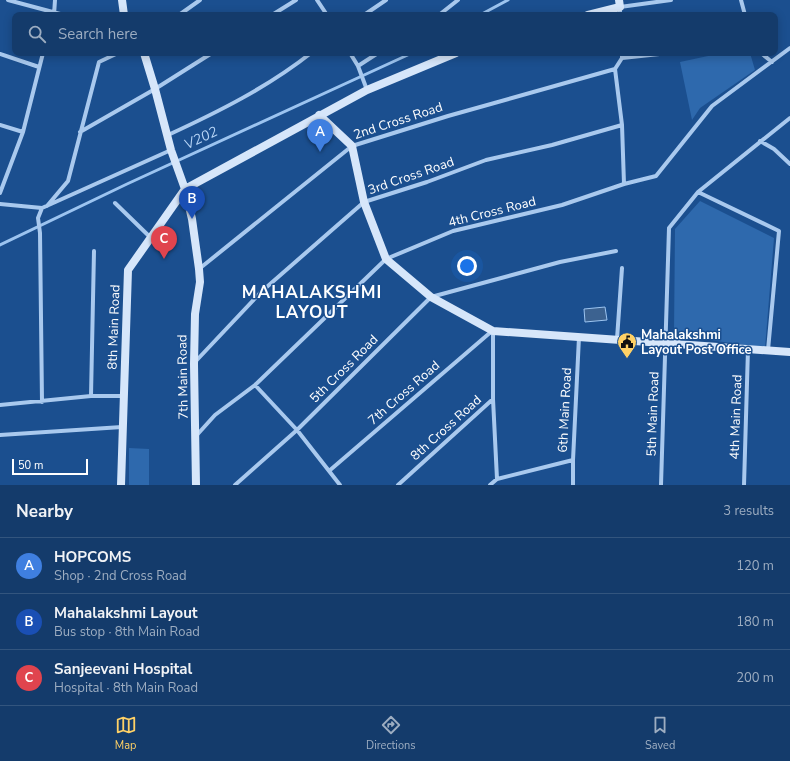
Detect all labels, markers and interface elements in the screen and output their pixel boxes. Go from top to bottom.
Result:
search box [12,12,778,56]
icon: search [26,23,48,45]
text: Search here [58,24,138,44]
street label: 2nd Cross Road [351,98,445,144]
pin: A [307,119,333,152]
water label: V202 [181,122,221,154]
street label: 3rd Cross Road [366,153,456,199]
pin: B [179,186,205,219]
street label: 4th Cross Road [446,192,538,232]
pin: C [151,226,177,259]
your location [457,256,477,276]
district label: MAHALAKSHMI LAYOUT [242,281,382,324]
street label: 8th Main Road [104,284,124,370]
place label: Mahalakshmi Layout Post Office [641,326,752,359]
street label: 5th Cross Road [306,331,382,407]
public building icon: Mahalakshmi Layout Post Office [616,331,638,359]
street label: 7th Main Road [173,334,193,420]
street label: 7th Cross Road [364,357,444,429]
street label: 6th Main Road [554,367,576,453]
street label: 5th Main Road [643,371,663,457]
street label: 4th Main Road [726,374,746,460]
street label: 8th Cross Road [407,391,485,465]
scale bar [12,457,88,476]
text: 50 m [18,458,43,473]
text: Nearby [16,500,73,523]
text: 3 results [723,502,774,520]
text: HOPCOMS [54,547,131,567]
text: A [24,557,34,575]
text: 120 m [736,557,774,575]
text: Shop · 2nd Cross Road [54,567,187,585]
text: Mahalakshmi Layout [54,603,198,623]
text: B [25,613,33,631]
text: 180 m [736,613,774,631]
text: Bus stop · 8th Main Road [54,623,200,641]
text: Sanjeevani Hospital [54,659,192,679]
text: C [25,669,33,687]
text: 200 m [736,669,774,687]
text: Hospital · 8th Main Road [54,679,198,697]
tab: Map [115,714,137,753]
tab: Directions [366,714,416,753]
tab: Saved [645,714,675,753]

